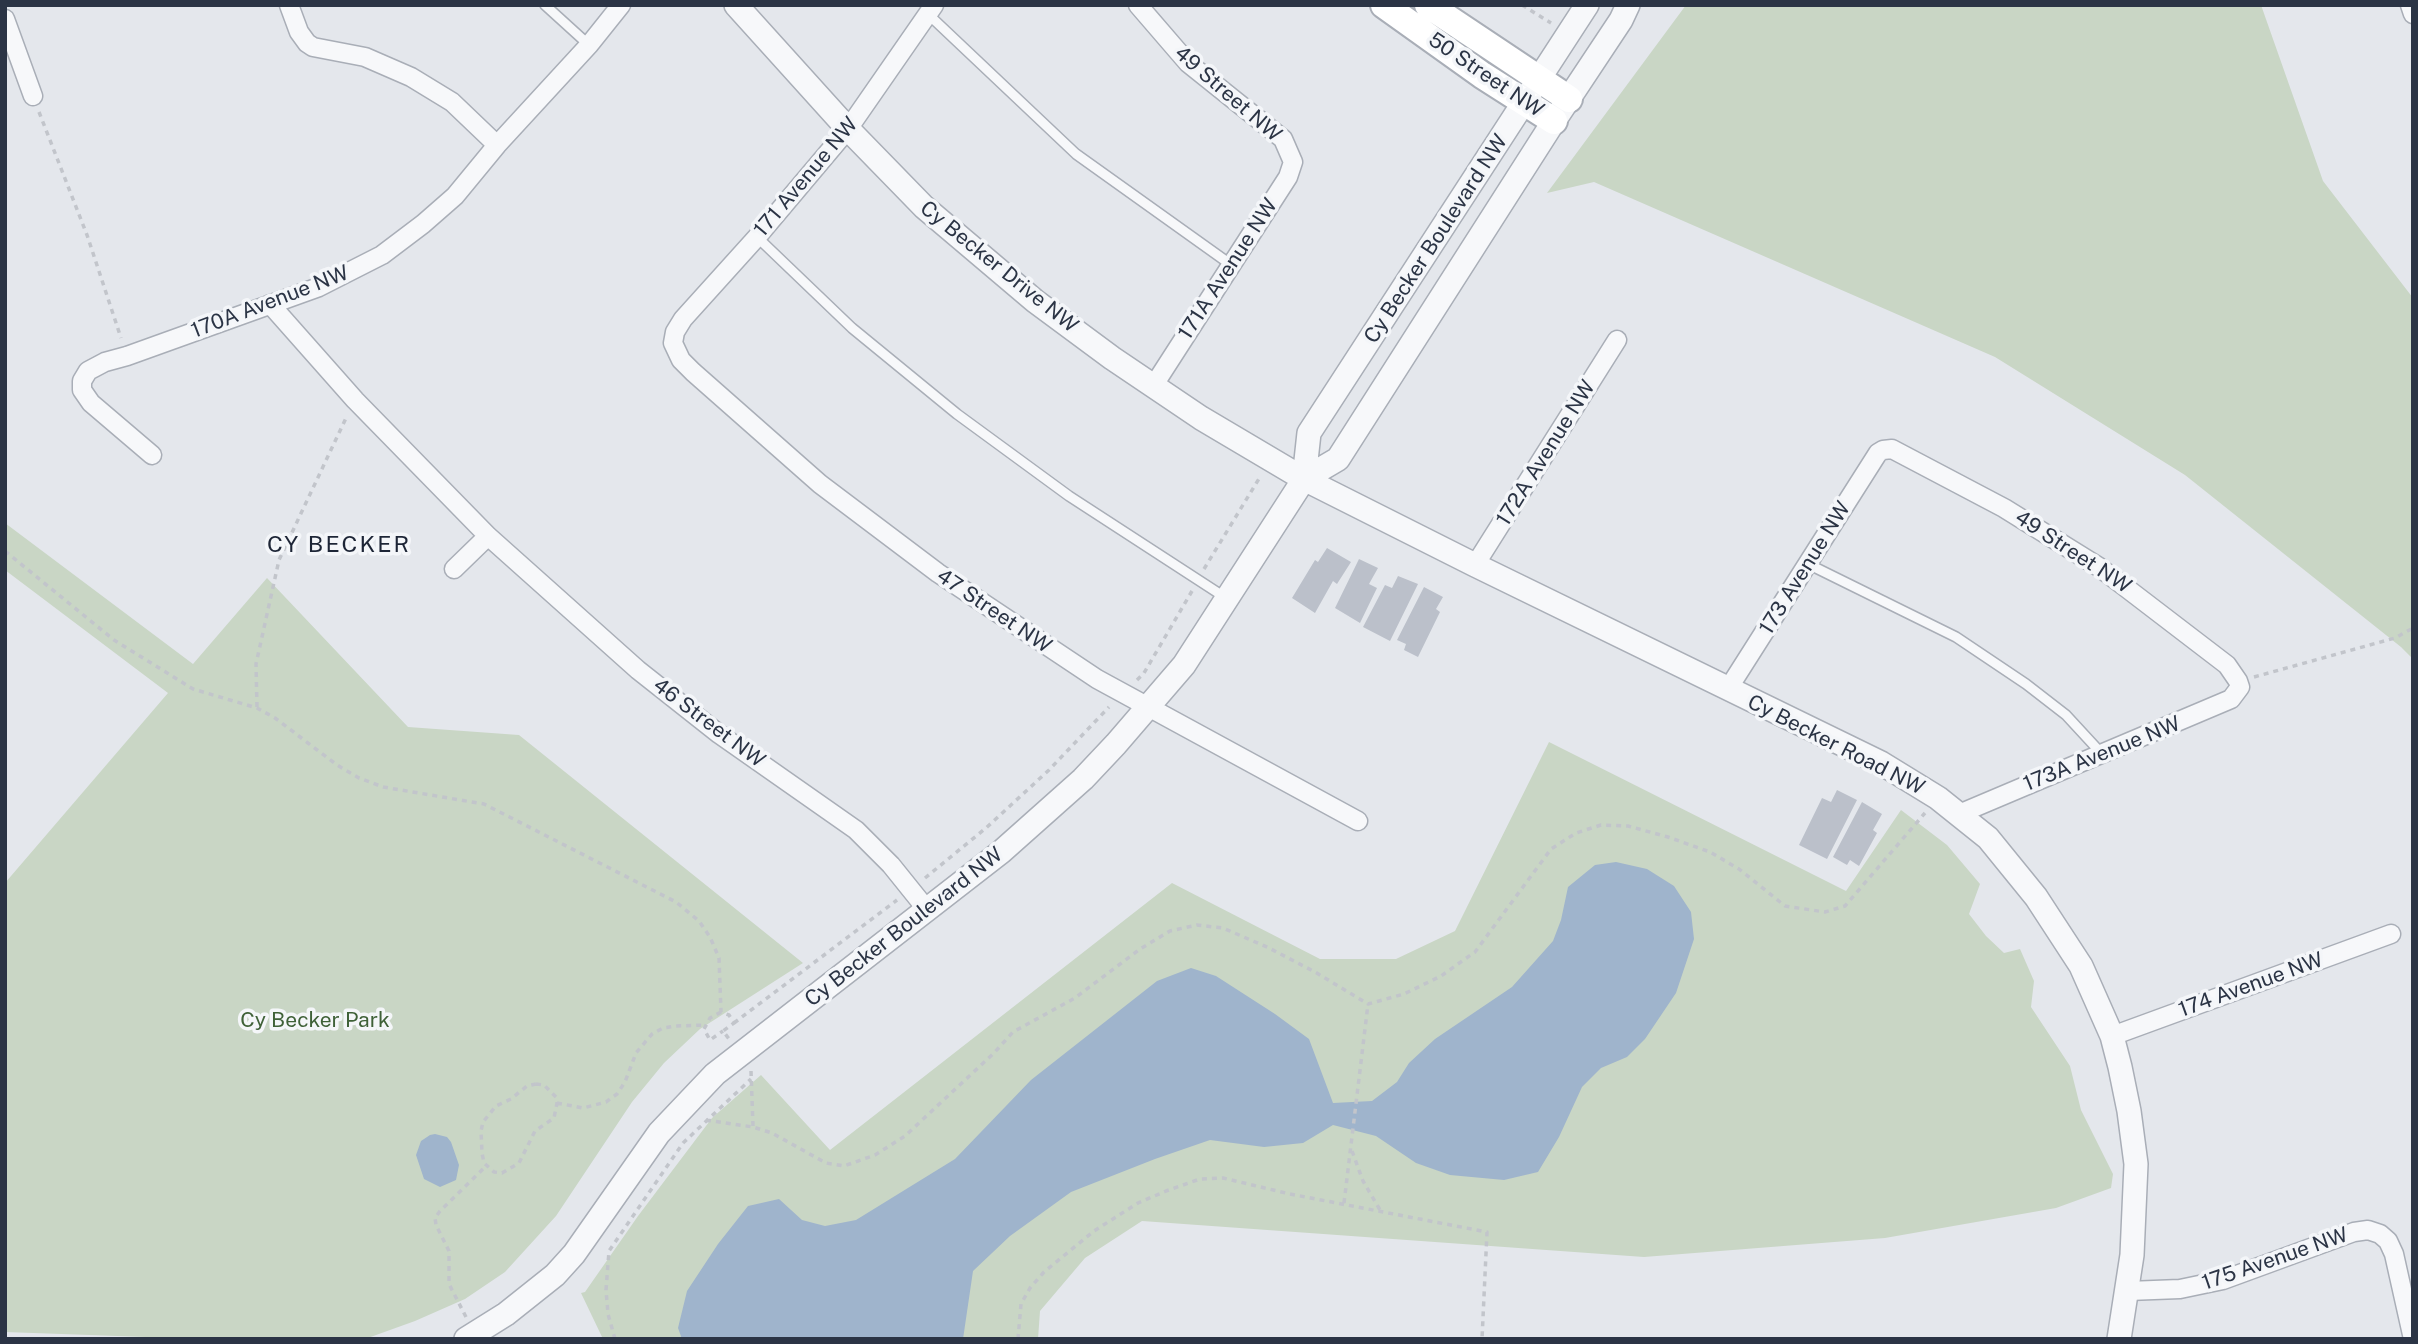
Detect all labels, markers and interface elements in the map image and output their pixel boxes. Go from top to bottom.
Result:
street label: 50 Street NW [1424,27,1548,123]
street label: 49 Street NW [1169,41,1287,147]
street label: 171 Avenue NW [749,112,863,242]
street label: Cy Becker Boulevard NW [1359,130,1513,348]
street label: 171A Avenue NW [1173,194,1283,344]
street label: Cy Becker Drive NW [915,196,1083,338]
street label: 170A Avenue NW [188,260,352,344]
street label: 172A Avenue NW [1491,376,1601,530]
street label: 173 Avenue NW [1754,497,1856,639]
street label: 49 Street NW [2010,505,2136,599]
district label: CY BECKER [268,531,410,559]
street label: 47 Street NW [932,563,1056,659]
street label: 46 Street NW [648,673,770,773]
street label: Cy Becker Road NW [1743,689,1929,801]
street label: 173A Avenue NW [2020,711,2184,797]
street label: Cy Becker Boulevard NW [800,842,1008,1012]
street label: 174 Avenue NW [2175,947,2327,1023]
park label: Cy Becker Park [240,1008,390,1034]
street label: 175 Avenue NW [2199,1222,2351,1296]

